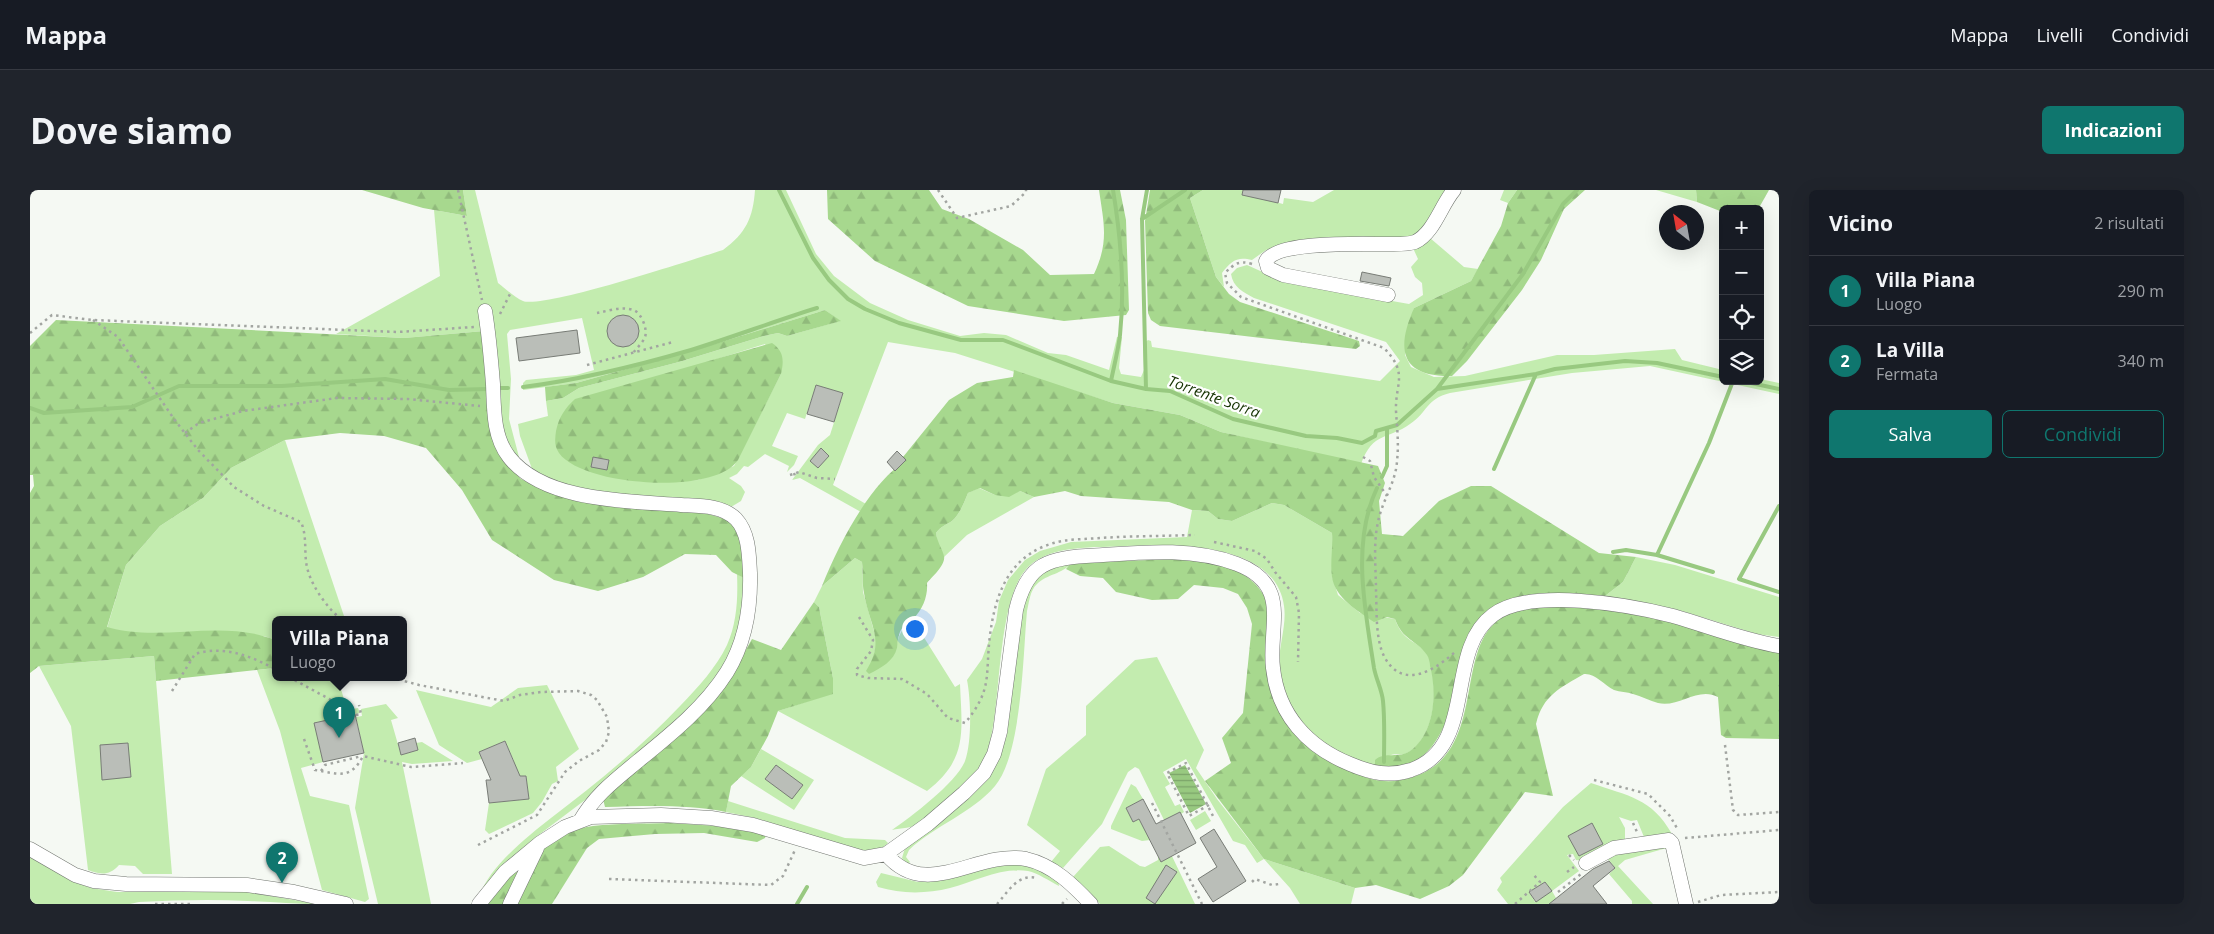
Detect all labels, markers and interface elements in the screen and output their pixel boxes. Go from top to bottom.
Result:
text: Mappa [25,18,107,51]
text: Mappa [1950,23,2008,47]
text: Livelli [2036,23,2083,47]
text: Condividi [2111,23,2189,47]
button: Indicazioni [2042,106,2184,154]
text: Dove siamo [30,107,233,154]
north arrow [1659,205,1704,250]
map controls [1719,205,1764,385]
button: + [1719,205,1764,250]
text: Vicino [1829,209,1893,237]
text: 2 risultati [2094,212,2164,234]
button: − [1719,250,1764,295]
text: Villa Piana [1876,267,1975,293]
text: 1 [1840,280,1850,302]
text: 290 m [2118,280,2164,302]
text: Luogo [1876,293,1922,315]
button: locate [1719,295,1764,340]
text: La Villa [1876,337,1944,363]
button: layers [1719,340,1764,385]
text: 2 [1840,350,1850,372]
text: 340 m [2118,350,2164,372]
text: Fermata [1876,363,1938,385]
water label: Torrente Sorra [1166,370,1264,422]
button: Salva [1829,410,1992,458]
button: Condividi [2002,410,2164,458]
popup [272,616,407,681]
your location [902,616,928,642]
text: Villa Piana [290,625,389,651]
text: Luogo [290,651,336,673]
pin: 1 [323,697,355,738]
pin: 2 [266,842,298,883]

